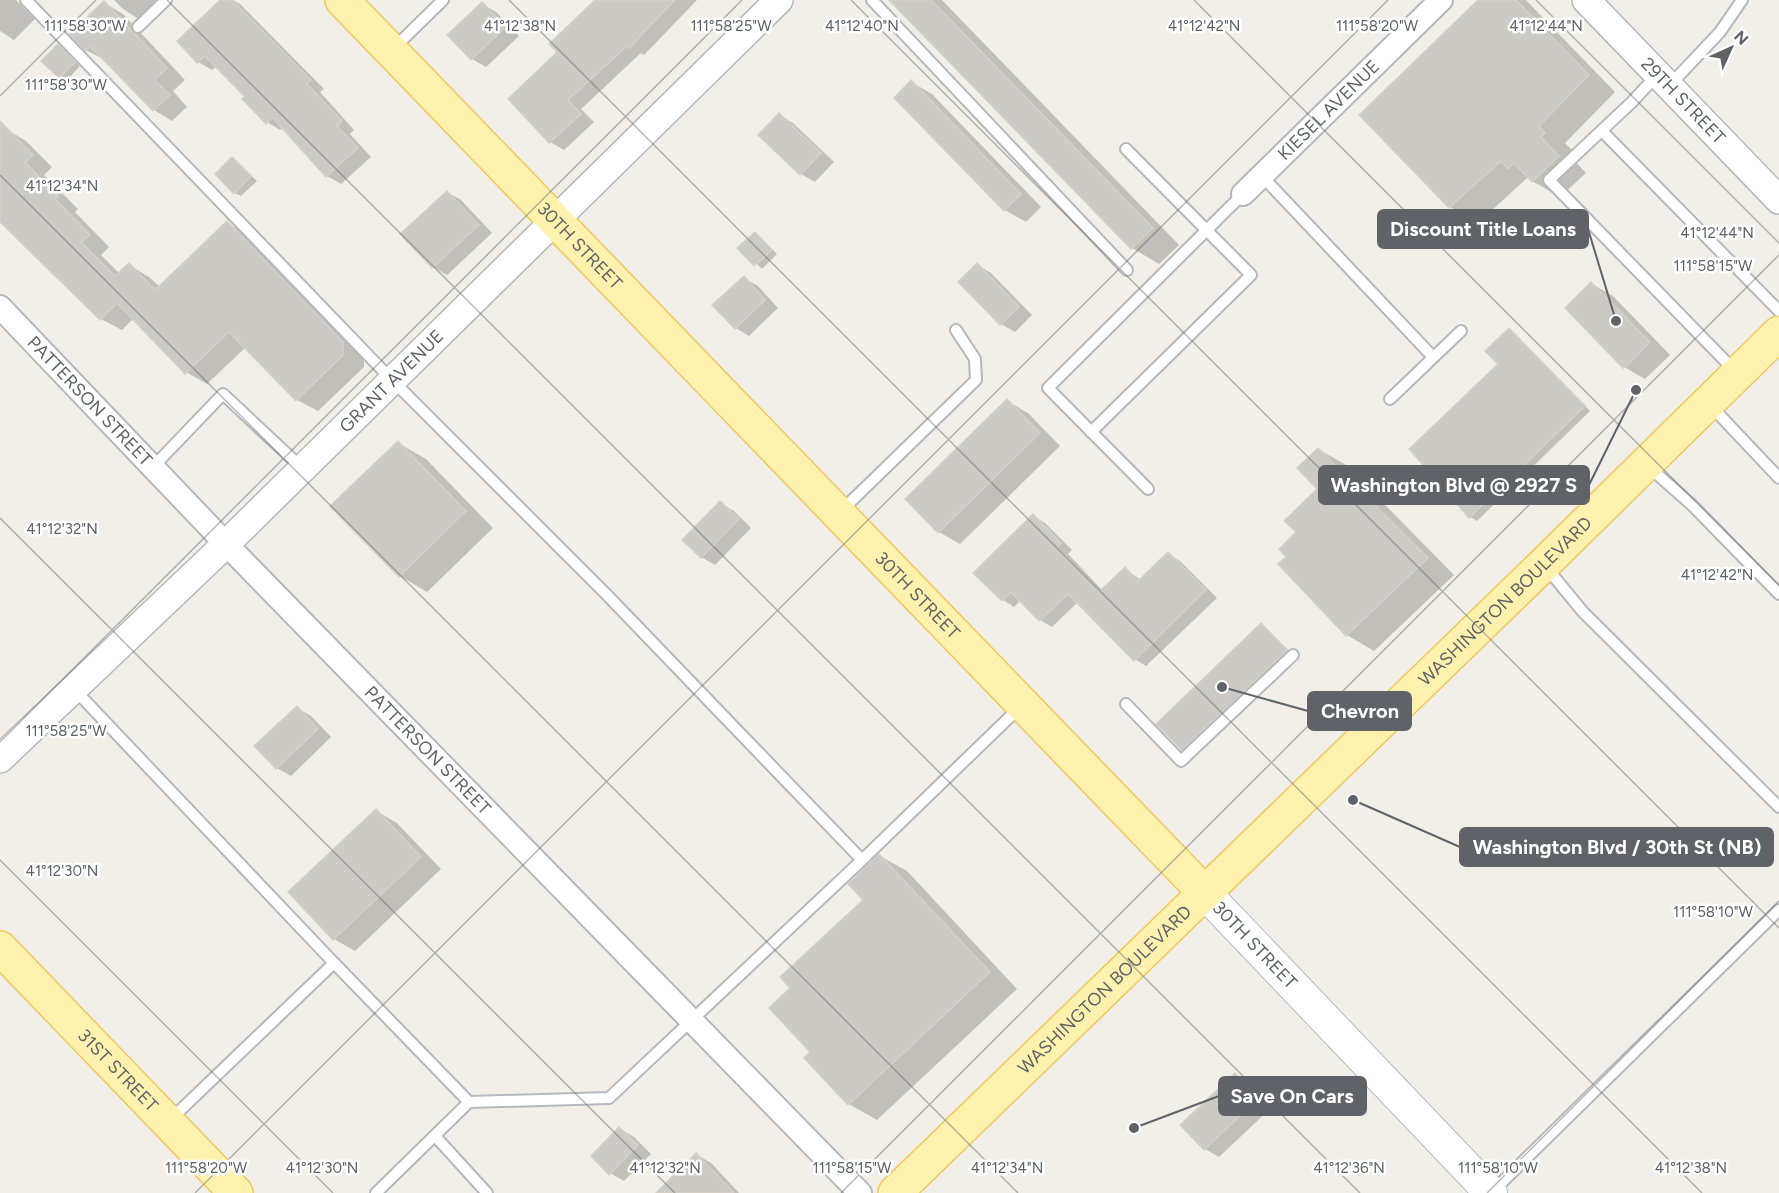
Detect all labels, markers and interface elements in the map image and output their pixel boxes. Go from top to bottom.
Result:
text: 111°58'30"W [44,17,127,35]
text: 41°12'38"N [484,17,556,35]
text: 111°58'25"W [690,17,772,35]
text: 41°12'40"N [825,17,899,35]
text: 41°12'42"N [1168,17,1240,35]
text: 111°58'20"W [1336,17,1419,35]
text: 41°12'44"N [1509,17,1583,35]
north arrow [1701,18,1761,78]
text: N [1730,27,1752,49]
street label: 29TH STREET [1637,53,1730,149]
street label: KIESEL AVENUE [1273,55,1384,165]
text: 111°58'30"W [25,76,108,94]
text: 41°12'34"N [26,177,98,195]
street label: 30TH STREET [533,198,627,294]
callout: Discount Title Loans [1378,210,1588,248]
text: Discount Title Loans [1390,217,1576,241]
text: 41°12'44"N [1680,224,1754,242]
text: 111°58'15"W [1674,257,1753,275]
street label: GRANT AVENUE [335,325,448,437]
street label: PATTERSON STREET [23,332,157,471]
callout: Washington Blvd @ 2927 S [1319,466,1589,504]
text: Washington Blvd @ 2927 S [1331,473,1577,497]
street label: WASHINGTON BOULEVARD [1414,512,1597,691]
text: 41°12'32"N [26,520,98,538]
street label: 30TH STREET [870,547,965,644]
text: 41°12'42"N [1681,566,1753,584]
street label: PATTERSON STREET [360,681,495,819]
callout: Chevron [1308,692,1411,730]
text: Chevron [1321,699,1399,723]
text: 111°58'25"W [25,722,107,740]
callout: Washington Blvd / 30th St (NB) [1460,828,1773,866]
text: Washington Blvd / 30th St (NB) [1473,835,1761,859]
text: 41°12'30"N [26,862,98,880]
street label: 30TH STREET [1208,897,1302,994]
street label: WASHINGTON BOULEVARD [1013,901,1196,1079]
text: 111°58'10"W [1673,903,1754,921]
street label: 31ST STREET [73,1025,163,1116]
callout: Save On Cars [1219,1077,1366,1115]
text: Save On Cars [1230,1084,1354,1108]
text: 111°58'20"W [165,1159,248,1177]
text: 41°12'30"N [286,1159,358,1177]
text: 41°12'32"N [629,1159,701,1177]
text: 111°58'15"W [813,1159,892,1177]
text: 41°12'34"N [971,1159,1043,1177]
text: 41°12'36"N [1313,1159,1385,1177]
text: 111°58'10"W [1458,1159,1539,1177]
text: 41°12'38"N [1655,1159,1727,1177]

